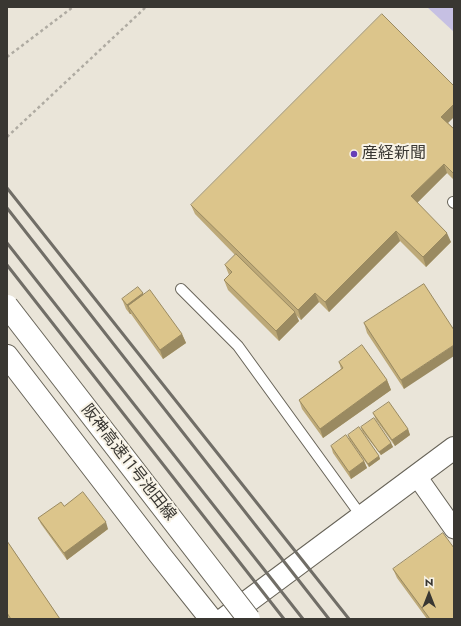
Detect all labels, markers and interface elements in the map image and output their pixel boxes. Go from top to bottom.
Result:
place label: 産経新聞 [362,144,426,164]
marker: 産経新聞 [349,149,359,159]
street label: 阪神高速11号池田線 [77,401,179,525]
north arrow [409,574,449,614]
text: N [425,574,433,590]

